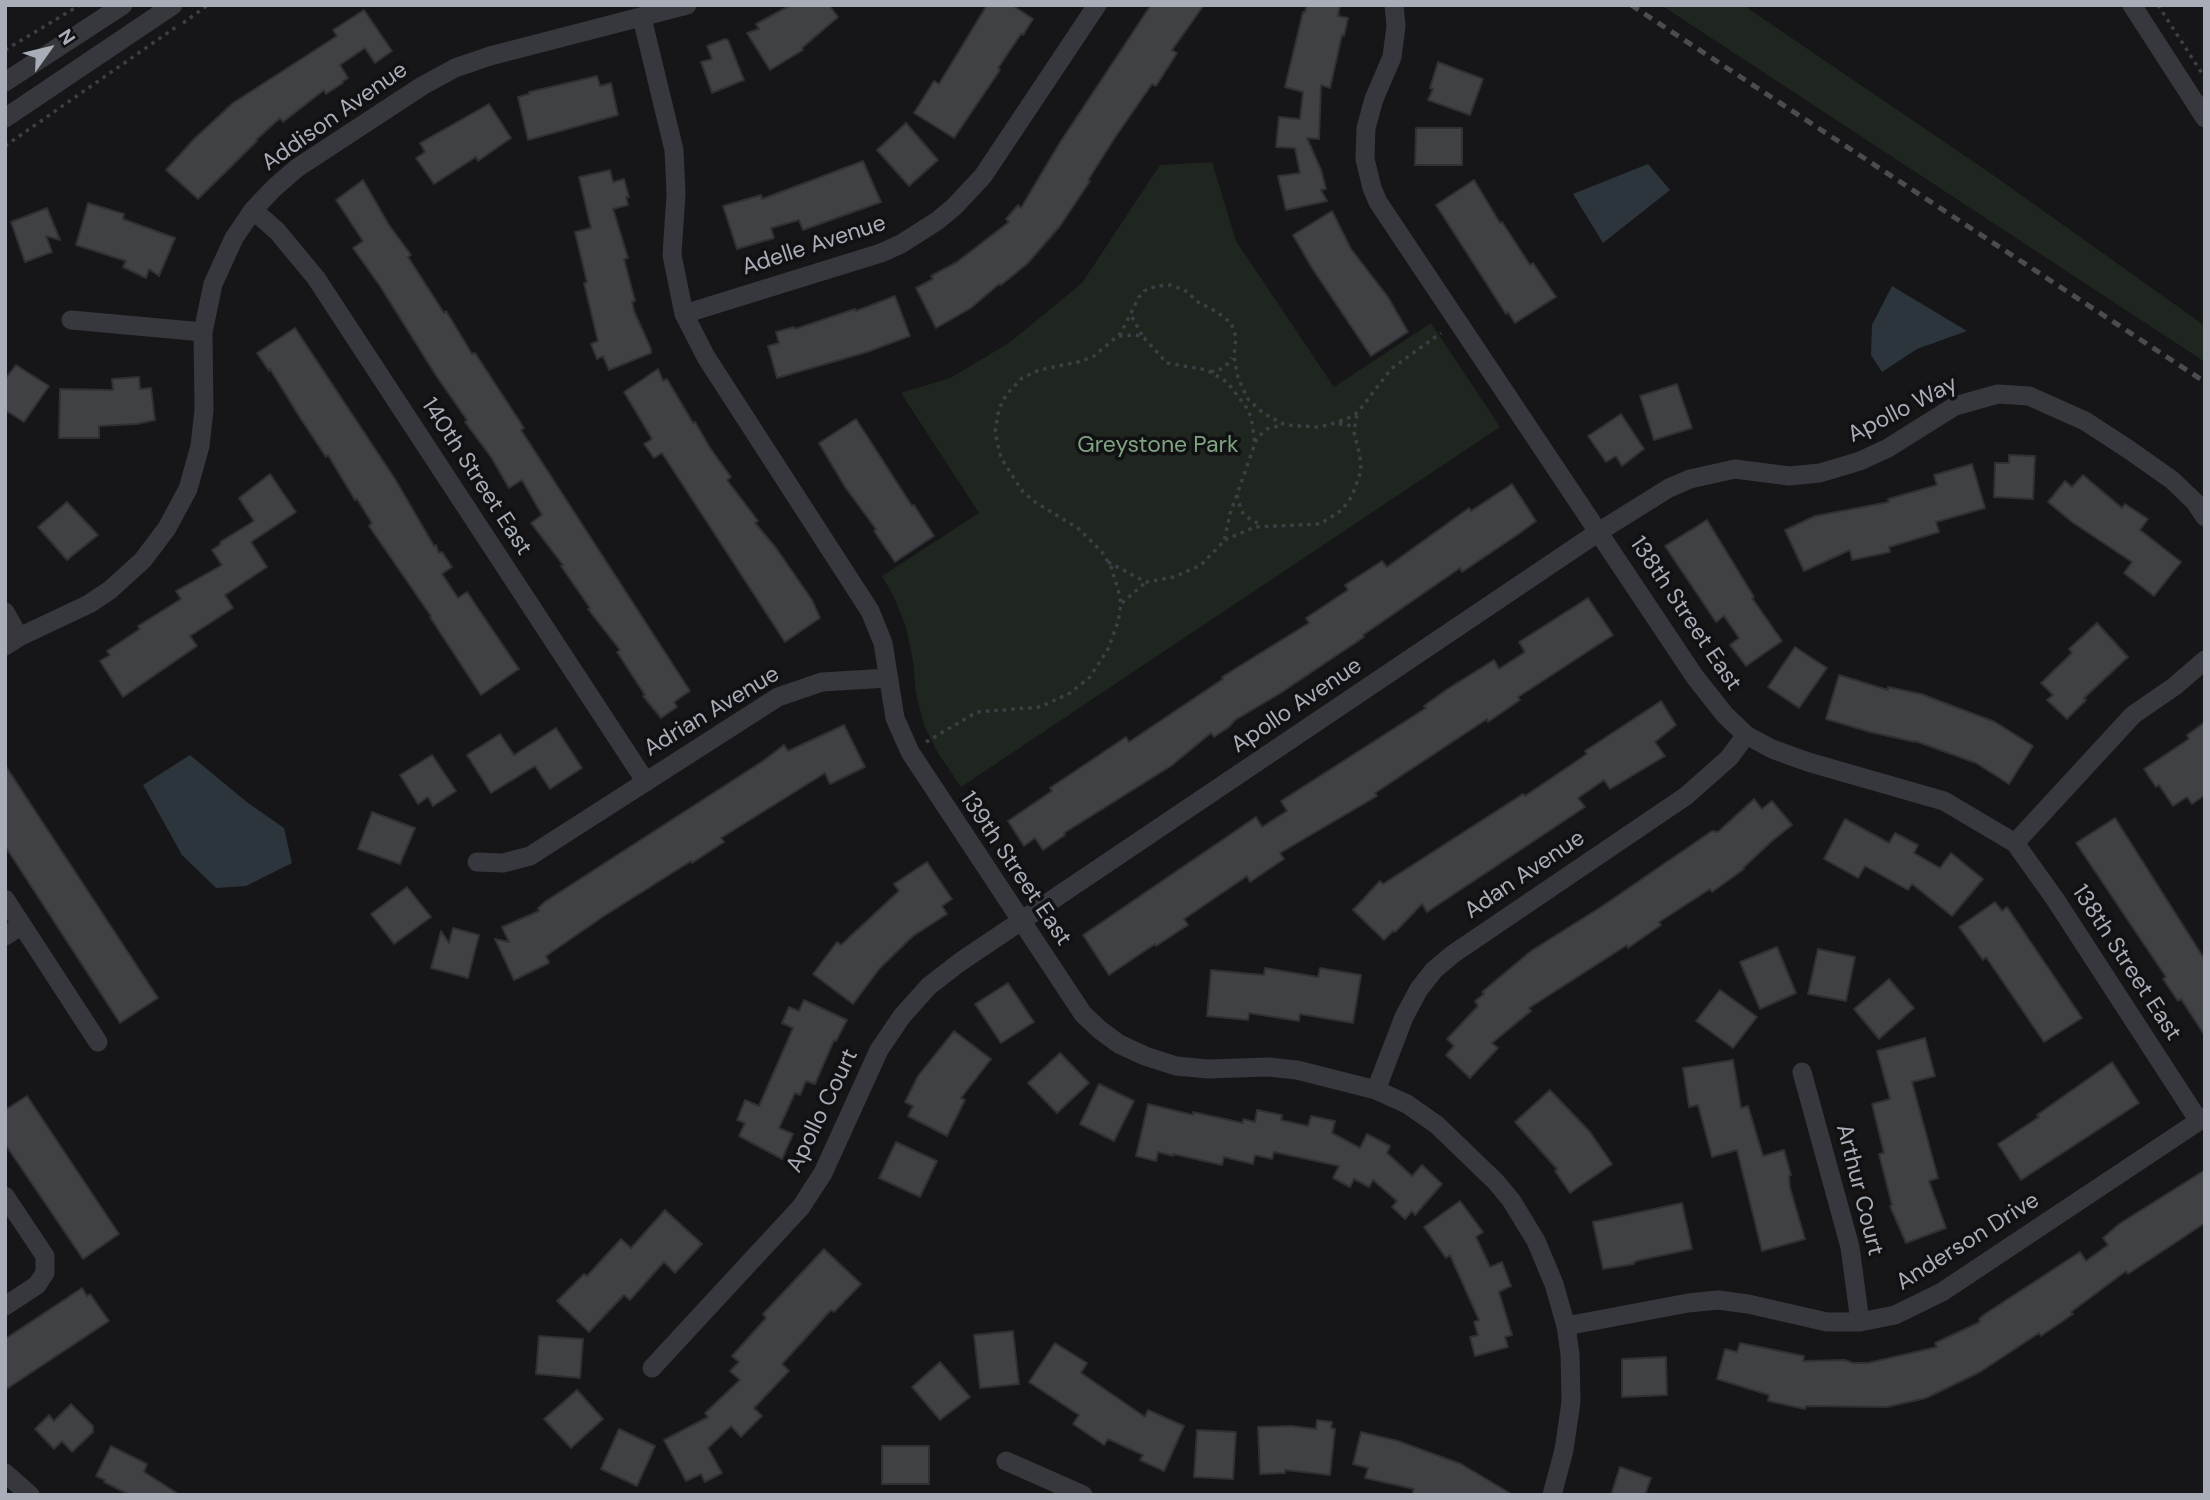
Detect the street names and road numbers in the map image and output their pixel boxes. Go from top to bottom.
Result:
street label: Addison Avenue [257,56,413,178]
street label: Adelle Avenue [739,210,889,282]
street label: Apollo Way [1844,371,1962,449]
street label: 140th Street East [415,393,537,561]
street label: 138th Street East [1623,532,1747,696]
street label: Apollo Avenue [1226,652,1368,760]
street label: Adrian Avenue [639,661,785,763]
street label: 139th Street East [953,787,1077,951]
street label: Adan Avenue [1460,825,1590,925]
street label: 138th Street East [2065,880,2187,1046]
street label: Apollo Court [781,1045,865,1177]
street label: Arthur Court [1829,1121,1889,1259]
street label: Anderson Drive [1891,1187,2045,1297]

